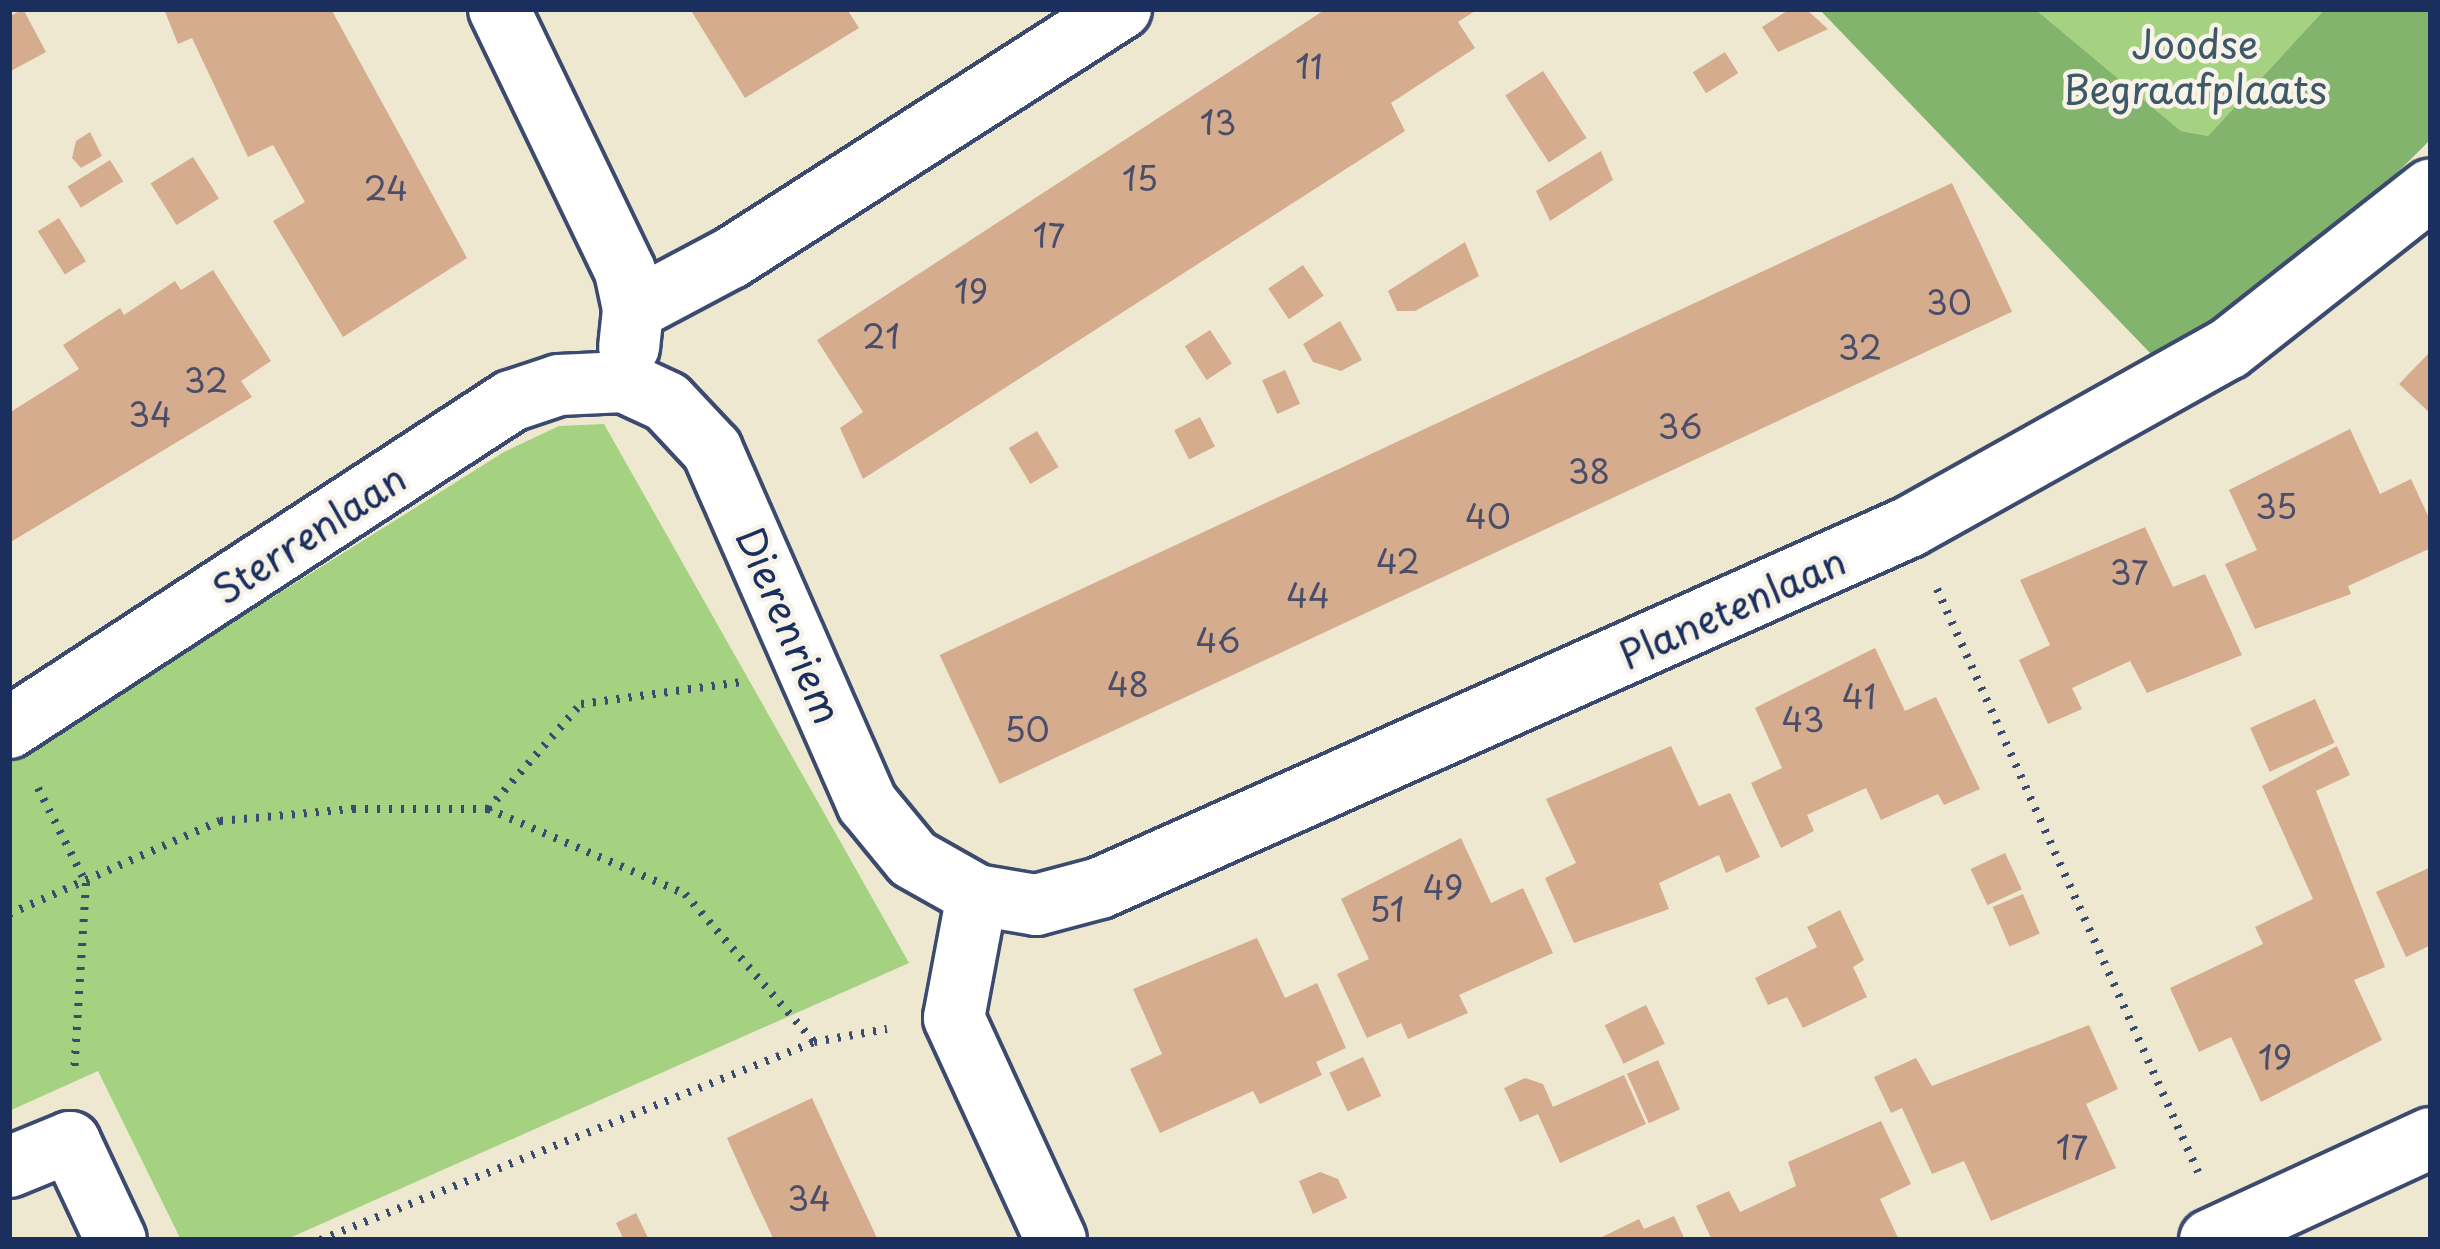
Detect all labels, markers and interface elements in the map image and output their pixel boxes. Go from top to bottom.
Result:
park label: Joodse Begraafplaats [2063,21,2327,112]
house number: 11 [1295,46,1323,86]
house number: 13 [1200,102,1236,142]
house number: 15 [1122,158,1158,198]
house number: 24 [364,168,408,208]
house number: 17 [1033,215,1065,255]
house number: 19 [954,271,988,311]
house number: 30 [1926,282,1972,322]
house number: 21 [862,316,900,356]
house number: 32 [1838,327,1882,367]
house number: 32 [184,360,228,400]
house number: 34 [128,394,172,434]
house number: 36 [1658,406,1702,446]
house number: 38 [1568,451,1610,491]
street label: Sterrenlaan [204,453,414,613]
house number: 35 [2255,486,2297,526]
house number: 40 [1465,496,1511,536]
street label: Dierenriem [728,520,852,730]
street label: Planetenlaan [1612,536,1852,678]
house number: 42 [1376,541,1420,581]
house number: 37 [2110,552,2148,592]
house number: 44 [1286,575,1330,615]
house number: 46 [1196,620,1240,660]
house number: 48 [1107,664,1149,704]
house number: 41 [1842,676,1876,716]
house number: 43 [1782,699,1824,739]
house number: 50 [1004,709,1050,749]
house number: 49 [1423,867,1463,907]
house number: 51 [1369,889,1405,929]
house number: 19 [2258,1037,2292,1077]
house number: 17 [2056,1127,2088,1167]
house number: 34 [787,1178,831,1218]

